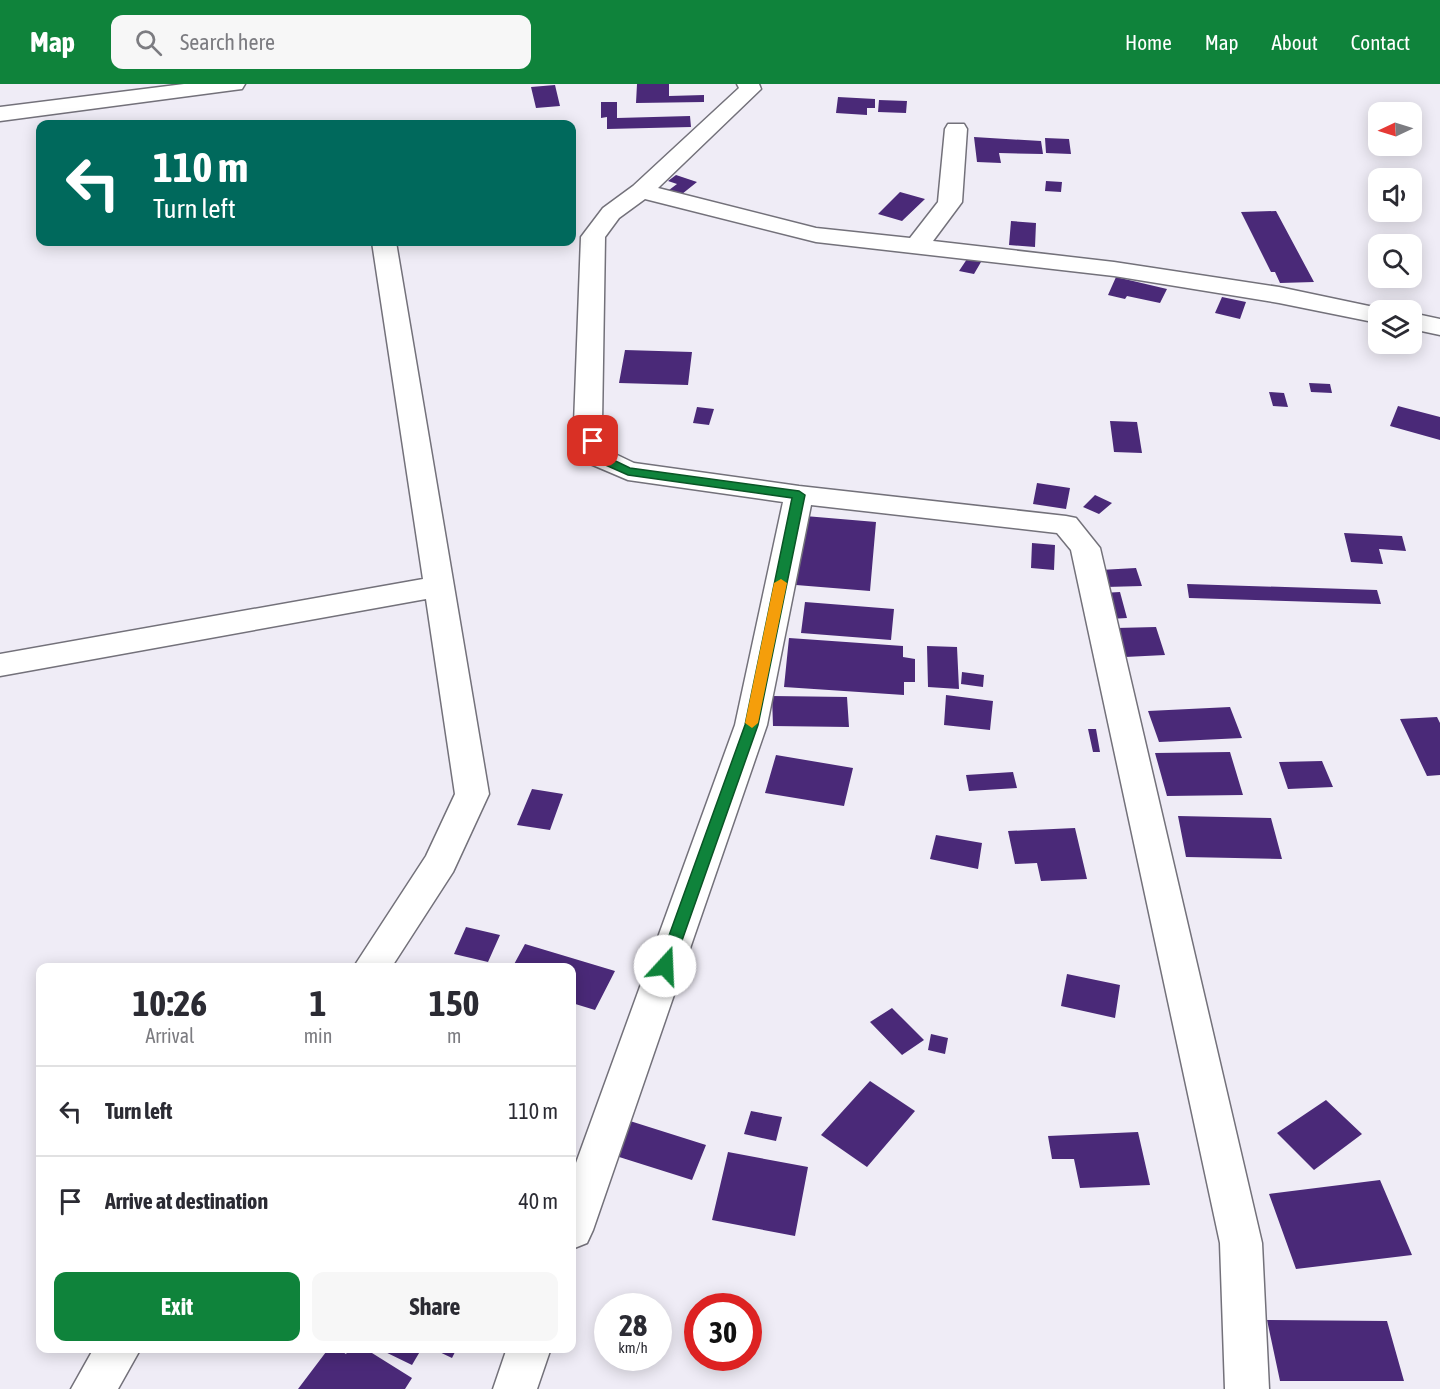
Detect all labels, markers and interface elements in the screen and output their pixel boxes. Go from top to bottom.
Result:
search box [111,15,531,69]
text: Map [30,26,75,58]
icon: search [132,26,165,59]
text: Search here [180,29,275,55]
text: Home [1125,30,1172,54]
text: Map [1205,30,1239,54]
text: About [1272,30,1318,54]
text: Contact [1351,30,1410,54]
north arrow [1368,102,1422,156]
map controls [1368,102,1422,354]
text: 110 m [153,143,248,191]
icon: left [54,144,132,222]
button: sound [1368,168,1422,222]
text: Turn left [153,193,236,224]
button: search [1368,234,1422,288]
button: layers [1368,300,1422,354]
pin [567,415,618,466]
icon: arrive [576,424,609,457]
position arrow [633,934,697,998]
text: 10:26 [132,982,207,1024]
text: 1 [310,982,326,1024]
text: 150 [429,982,480,1024]
text: Arrival [145,1024,194,1047]
text: min [304,1024,332,1047]
text: m [447,1024,461,1047]
icon: left [54,1095,87,1128]
text: Turn left [105,1098,172,1124]
text: 110 m [508,1098,558,1124]
icon: arrive [54,1185,87,1218]
text: Arrive at destination [105,1188,268,1214]
text: 40 m [518,1188,558,1214]
button: Exit [54,1272,300,1341]
button: Share [312,1272,558,1341]
speed limit sign: 30 [684,1293,762,1371]
text: 28 [619,1308,647,1342]
text: km/h [618,1339,648,1356]

